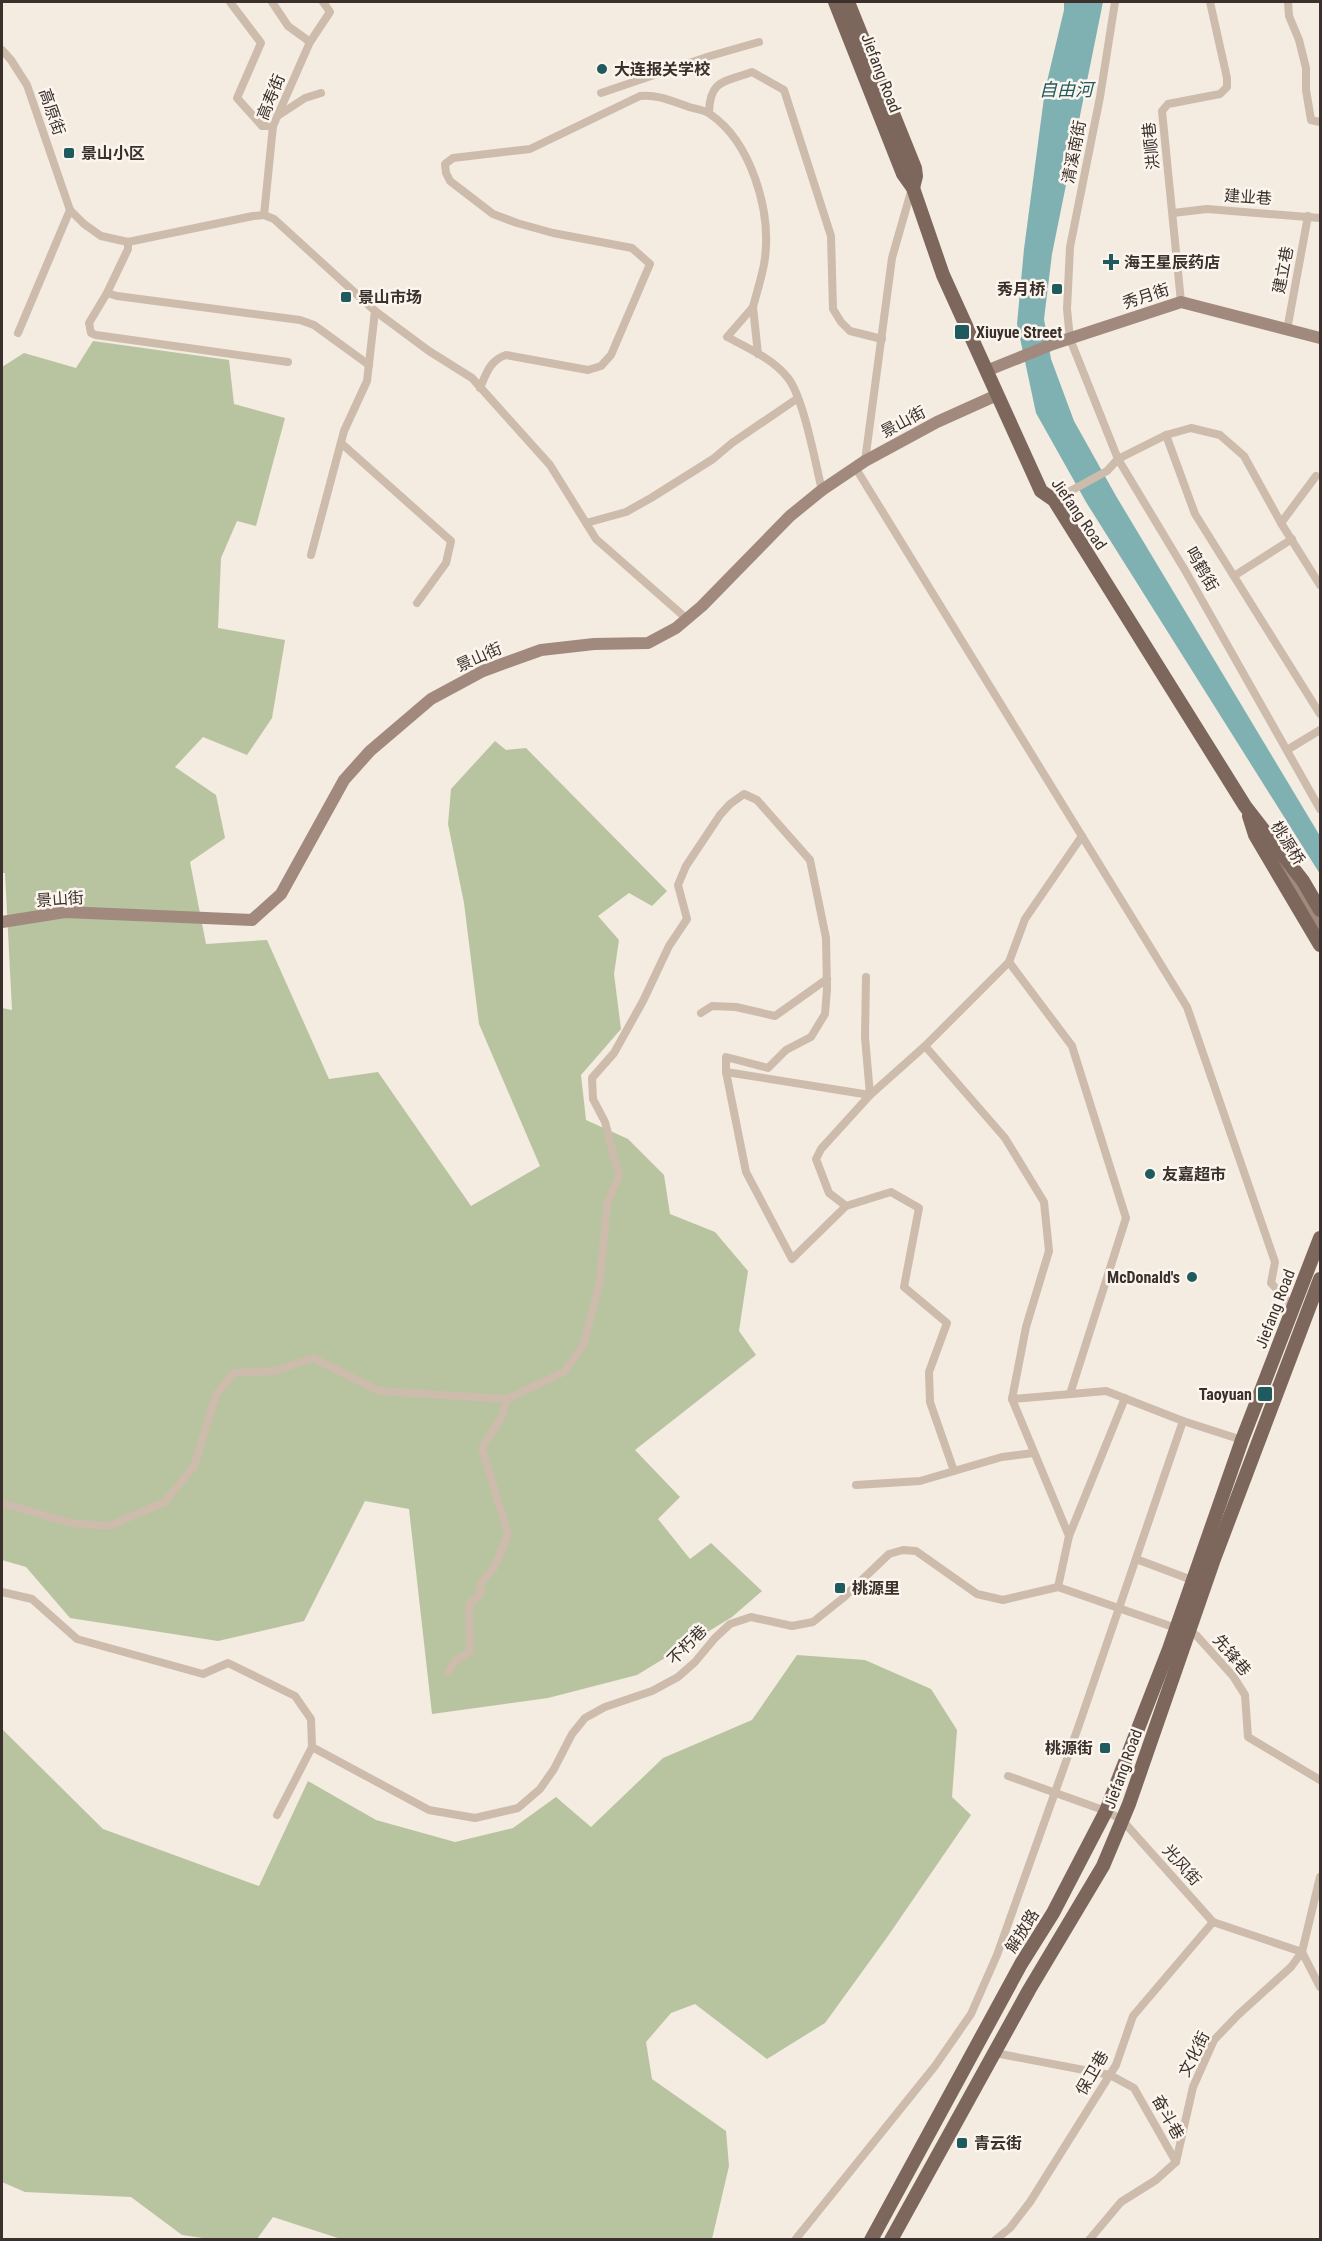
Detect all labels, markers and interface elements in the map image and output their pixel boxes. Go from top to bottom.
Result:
street label: Jiefang Road [857,31,905,115]
place label: 大连报关学校 [614,60,711,79]
marker: 大连报关学校 [595,62,609,76]
street label: 高寿街 [253,71,289,123]
water label: 自由河 [1039,79,1096,100]
street label: 高原街 [35,86,69,138]
street label: 清溪南街 [1059,119,1089,185]
street label: 洪顺巷 [1139,121,1163,171]
place label: 景山小区 [81,144,145,163]
marker: 景山小区 [62,146,76,160]
street label: 建业巷 [1223,186,1273,208]
street label: 建立巷 [1269,245,1297,295]
marker: 海王星辰药店 [1102,253,1120,271]
place label: 海王星辰药店 [1124,253,1220,272]
place label: 秀月桥 [997,280,1046,299]
street label: 秀月街 [1120,280,1172,312]
marker: 秀月桥 [1050,282,1064,296]
place label: 景山市场 [358,288,422,307]
marker: 景山市场 [339,290,353,304]
marker: Xiuyue Street [953,323,971,341]
place label: Xiuyue Street [976,323,1062,342]
street label: 景山街 [877,402,929,442]
street label: Jiefang Road [1047,475,1111,553]
street label: 鸣鹤街 [1182,543,1222,595]
street label: 景山街 [453,639,505,675]
street label: 桃源桥 [1267,818,1309,868]
street label: 景山街 [35,888,85,910]
place label: 友嘉超市 [1162,1165,1226,1184]
marker: 友嘉超市 [1143,1167,1157,1181]
street label: Jiefang Road [1251,1267,1299,1351]
place label: McDonald's [1107,1268,1180,1287]
marker: McDonald's [1185,1270,1199,1284]
place label: Taoyuan [1199,1385,1252,1404]
marker: Taoyuan [1256,1385,1274,1403]
place label: 桃源里 [852,1579,900,1598]
marker: 桃源里 [833,1581,847,1595]
street label: 不朽巷 [663,1621,711,1669]
street label: 先锋巷 [1209,1631,1255,1679]
street label: Jiefang Road [1100,1727,1146,1811]
place label: 桃源街 [1045,1739,1093,1758]
marker: 桃源街 [1098,1741,1112,1755]
street label: 光风街 [1159,1841,1205,1889]
street label: 解放路 [1001,1906,1043,1956]
street label: 文化街 [1175,2028,1213,2080]
street label: 保卫巷 [1072,2047,1112,2099]
street label: 奋斗巷 [1148,2091,1188,2143]
place label: 青云街 [974,2134,1022,2153]
marker: 青云街 [955,2136,969,2150]

